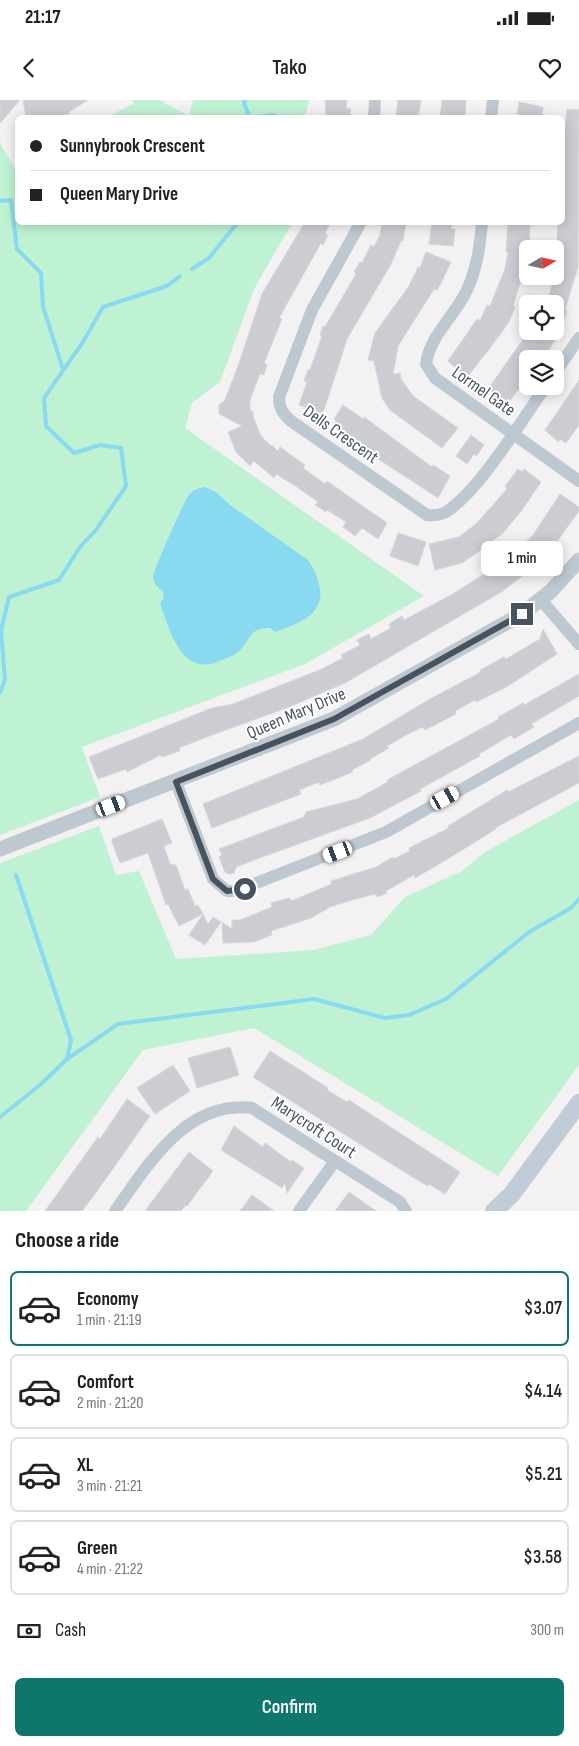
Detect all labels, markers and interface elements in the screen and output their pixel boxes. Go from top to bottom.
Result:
text: 21:17 [25,6,61,29]
icon: back [15,54,43,82]
text: Tako [272,54,307,81]
icon: heart [536,54,564,82]
text: Sunnybrook Crescent [60,135,205,158]
text: Queen Mary Drive [60,183,178,206]
north arrow [519,240,564,285]
map controls [519,240,564,395]
button: locate [519,295,564,340]
button: layers [519,350,564,395]
street label: Lormel Gate [448,362,519,421]
street label: Dells Crescent [299,401,383,468]
callout: 1 min [481,542,563,576]
text: 1 min [507,549,537,568]
route end [511,603,533,625]
street label: Queen Mary Drive [243,683,349,744]
car [428,784,461,812]
car [94,794,127,818]
car [321,840,354,864]
route start [234,878,256,900]
street label: Marycroft Court [267,1092,361,1163]
text: Choose a ride [15,1227,119,1254]
icon: car [17,1286,62,1331]
text: Economy [77,1288,139,1311]
text: $3.07 [524,1297,562,1320]
text: 1 min · 21:19 [77,1311,141,1330]
icon: car [17,1369,62,1414]
text: Comfort [77,1371,134,1394]
text: $4.14 [524,1380,562,1403]
text: 2 min · 21:20 [77,1394,144,1413]
icon: car [17,1452,62,1497]
text: XL [77,1454,93,1477]
text: $5.21 [525,1463,562,1486]
text: 3 min · 21:21 [77,1477,142,1496]
icon: car [17,1535,62,1580]
text: Green [77,1537,117,1560]
text: $3.58 [523,1546,562,1569]
text: 4 min · 21:22 [77,1560,143,1579]
icon: cash [15,1617,43,1645]
text: Cash [55,1619,86,1642]
text: 300 m [530,1621,564,1640]
button: Confirm [15,1678,564,1736]

